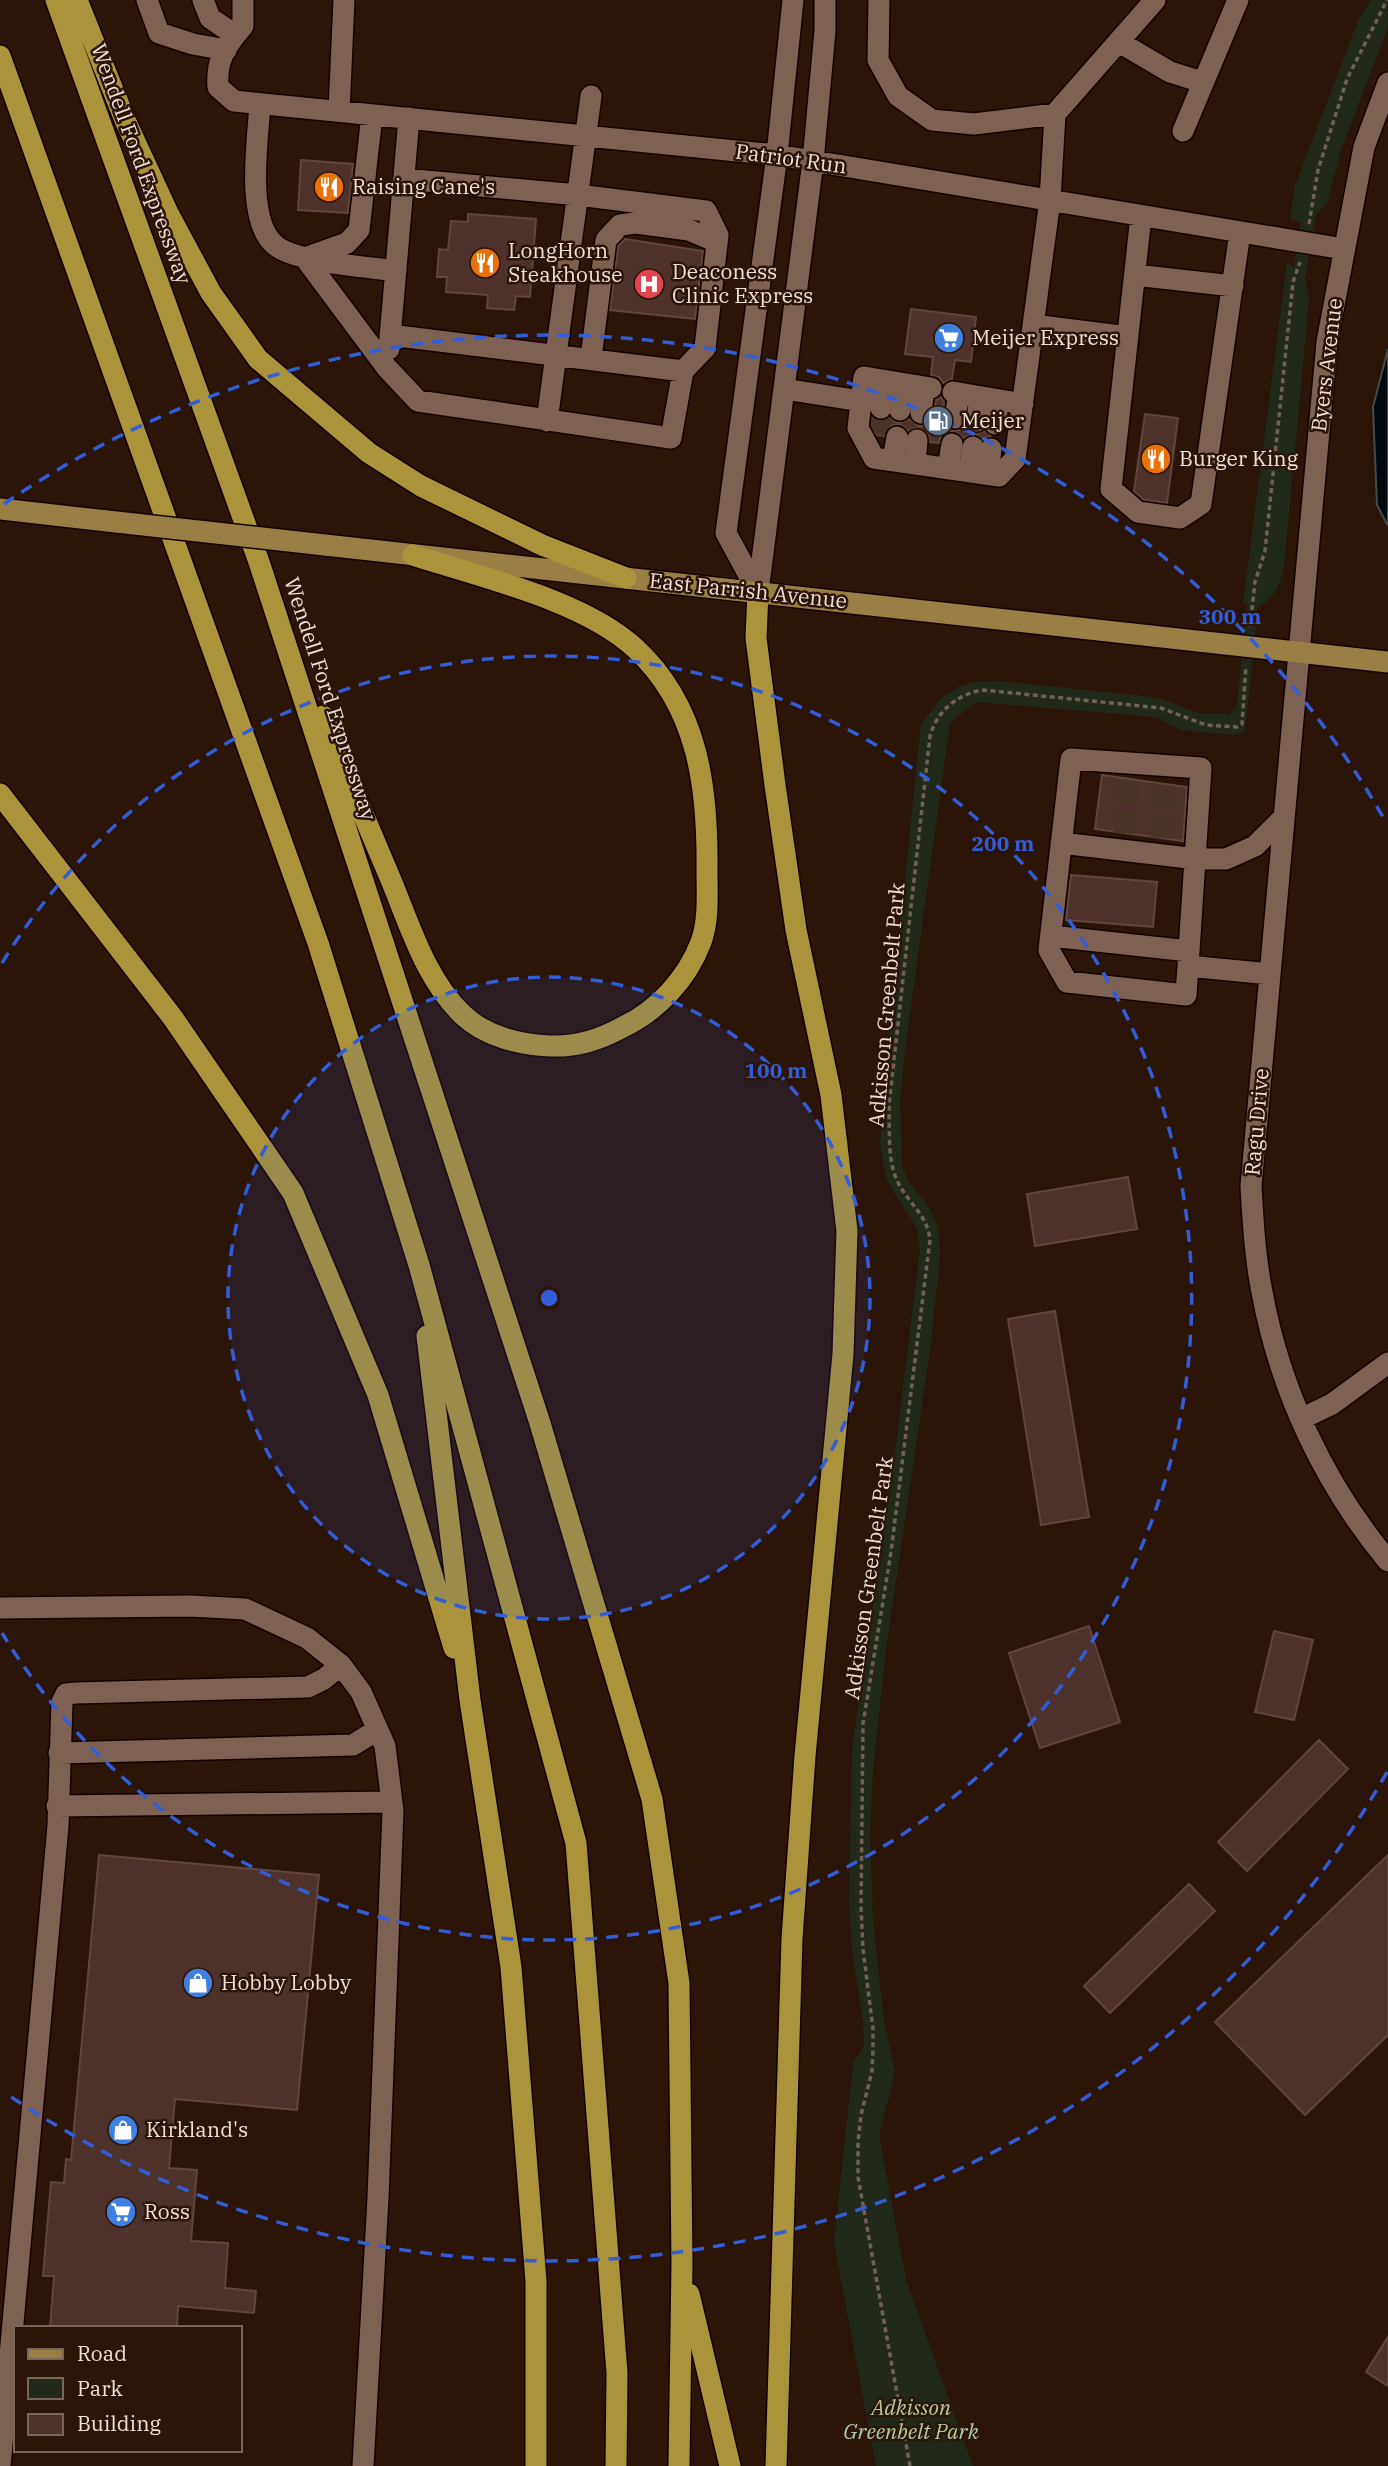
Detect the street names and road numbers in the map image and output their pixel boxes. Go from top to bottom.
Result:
street label: Wendell Ford Expressway [85,39,199,289]
street label: Patriot Run [734,136,849,180]
street label: Byers Avenue [1304,296,1348,433]
street label: East Parrish Avenue [648,566,848,614]
street label: Wendell Ford Expressway [278,573,384,825]
street label: Adkisson Greenbelt Park [861,881,911,1128]
street label: Ragu Drive [1237,1067,1275,1177]
street label: Adkisson Greenbelt Park [837,1454,899,1701]

